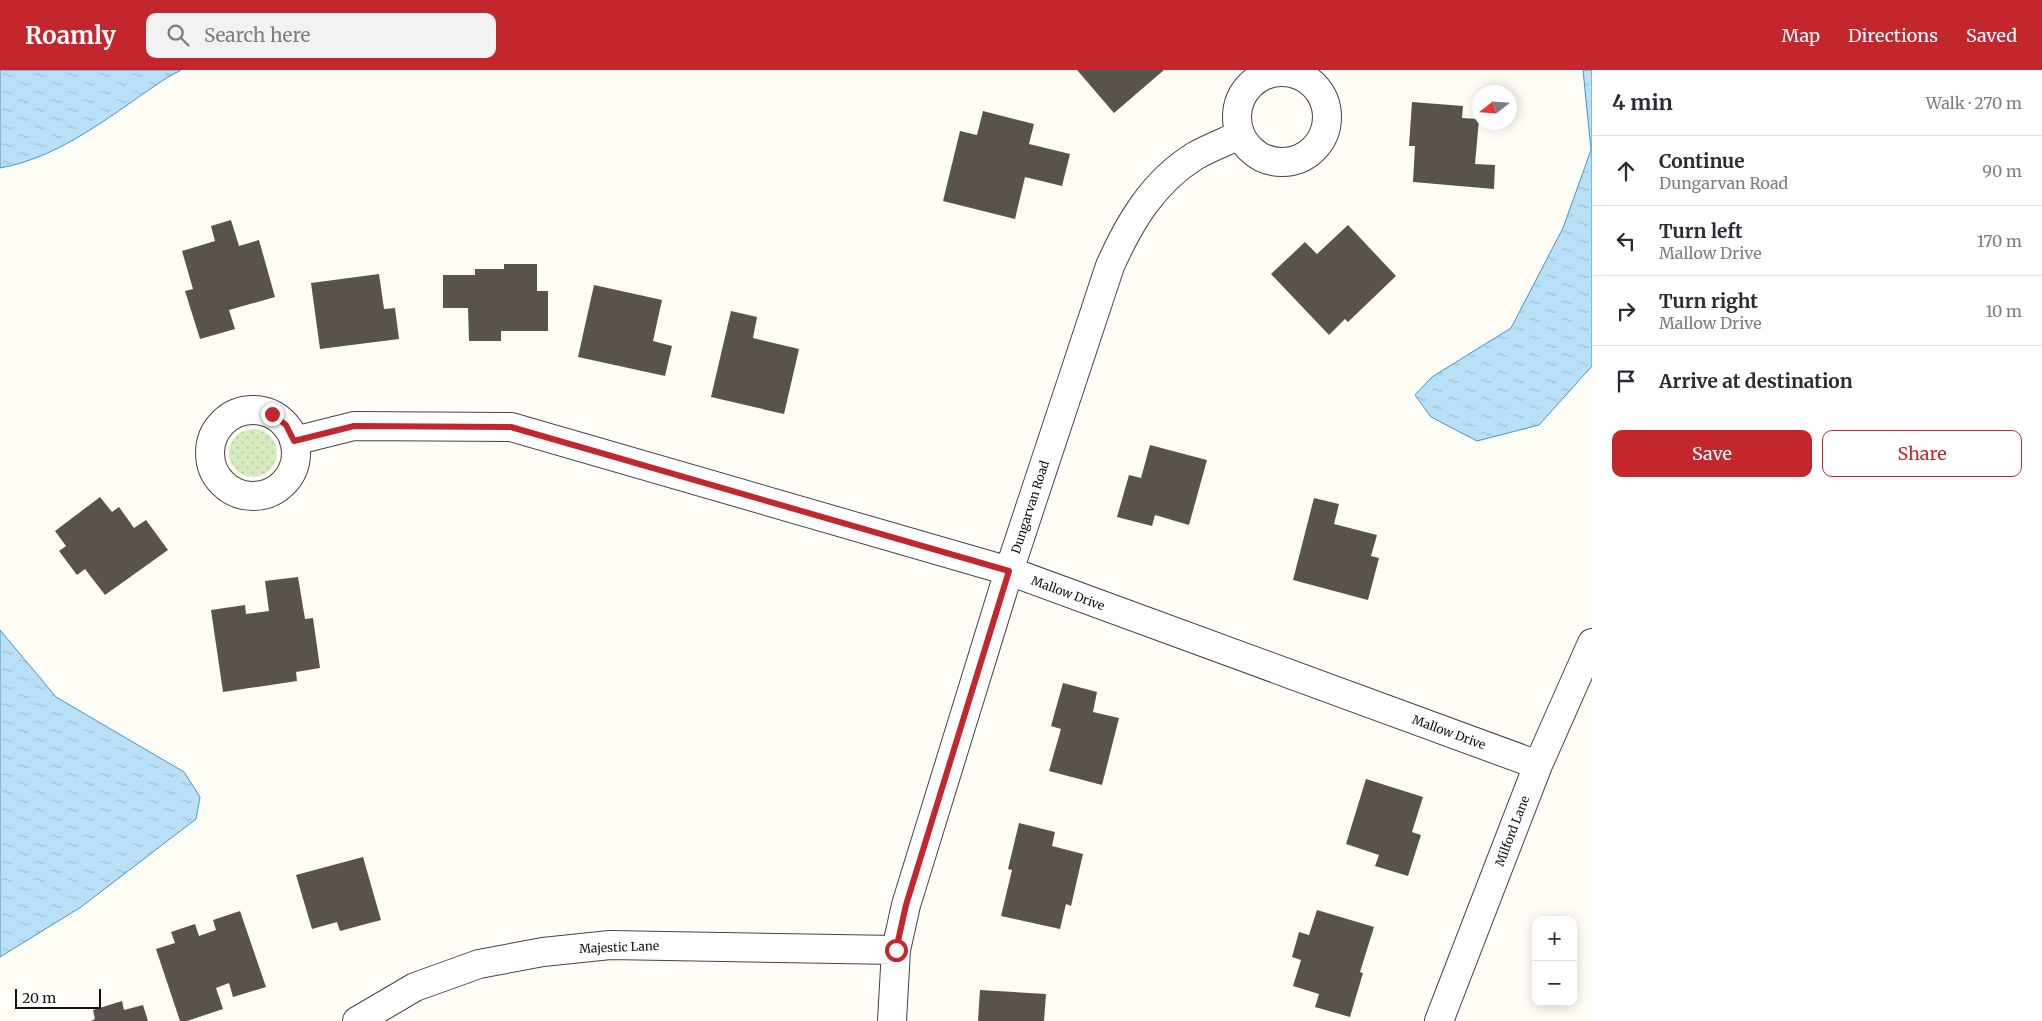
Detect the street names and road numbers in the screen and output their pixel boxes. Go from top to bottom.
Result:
street label: Dungarvan Road [1008,459,1052,555]
street label: Mallow Drive [1029,573,1107,613]
street label: Mallow Drive [1410,712,1488,752]
street label: Milford Lane [1492,794,1532,868]
street label: Majestic Lane [579,938,659,956]

